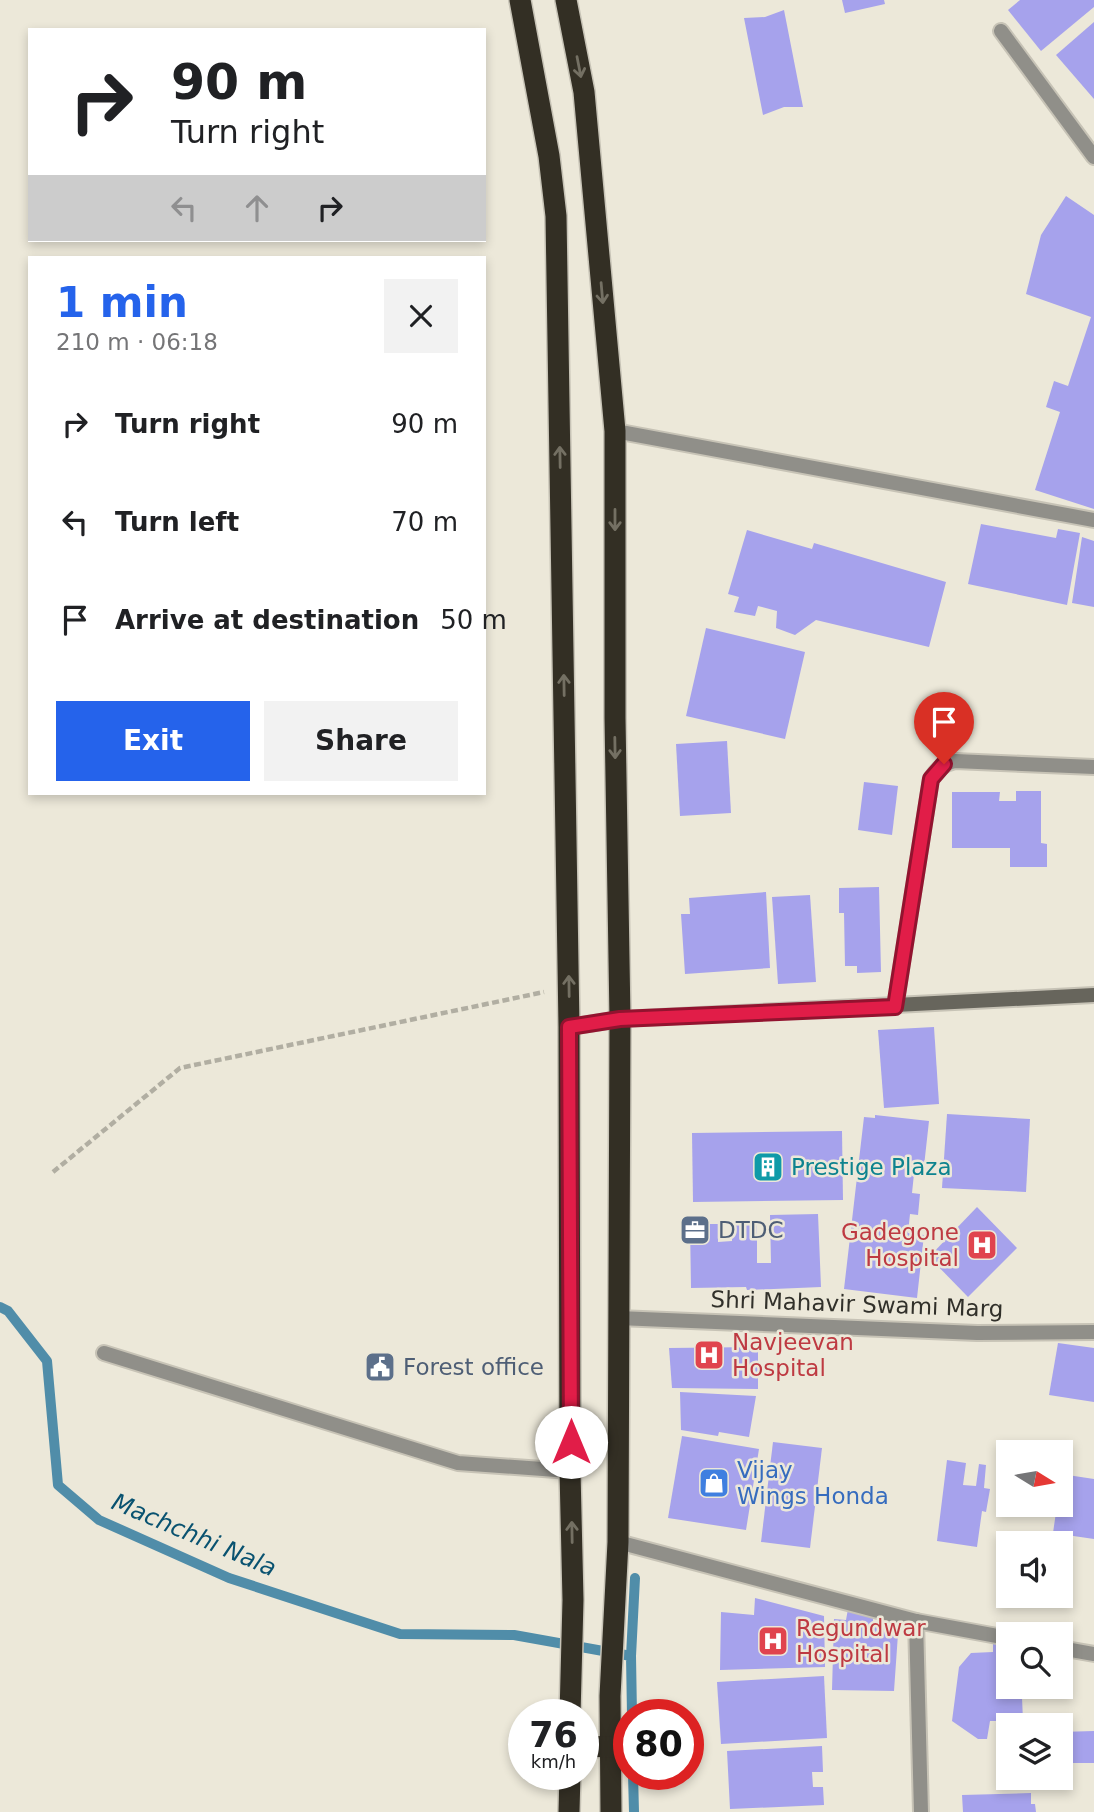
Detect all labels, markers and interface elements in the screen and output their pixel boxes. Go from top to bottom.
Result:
text: 90 m [171,54,307,111]
one-way arrow [573,55,587,78]
icon: right [56,56,147,147]
text: Turn right [171,113,324,151]
icon: left [165,189,203,227]
icon: ahead [238,189,276,227]
icon: right [311,189,349,227]
text: 1 min [56,278,188,327]
button: close [384,279,458,353]
one-way arrow [596,281,609,304]
text: 210 m · 06:18 [56,329,218,355]
icon: right [56,405,94,443]
text: Turn right [115,409,260,439]
text: 90 m [391,409,458,439]
one-way arrow [553,446,567,469]
icon: left [56,503,94,541]
text: Turn left [115,507,239,537]
text: 70 m [391,507,458,537]
one-way arrow [608,508,622,531]
icon: arrive [56,601,94,639]
text: Arrive at destination [115,605,419,635]
text: 50 m [440,605,507,635]
one-way arrow [557,674,571,697]
pin [914,692,974,764]
button: Exit [56,701,250,781]
button: Share [264,701,458,781]
icon: arrive [925,703,963,741]
one-way arrow [609,736,622,759]
one-way arrow [562,975,576,998]
building icon: Prestige Plaza [751,1150,785,1184]
place label: Prestige Plaza [791,1154,952,1180]
office icon: DTDC [678,1213,712,1247]
place label: DTDC [718,1217,784,1243]
place label: Gadegone Hospital [841,1219,959,1271]
hospital icon: Gadegone Hospital [965,1228,999,1262]
street label: Shri Mahavir Swami Marg [710,1286,1004,1322]
place label: Navjeevan Hospital [732,1329,854,1381]
hospital icon: Navjeevan Hospital [692,1338,726,1372]
public building icon: Forest office [363,1350,397,1384]
place label: Forest office [403,1354,544,1380]
position arrow [534,1405,608,1479]
north arrow [996,1440,1073,1517]
map controls [996,1440,1073,1790]
place label: Vijay Wings Honda [737,1457,889,1509]
shop icon: Vijay Wings Honda [697,1466,731,1500]
water label: Machchhi Nala [108,1488,280,1582]
one-way arrow [565,1520,579,1543]
button: sound [996,1531,1073,1608]
place label: Regundwar Hospital [796,1615,926,1667]
button: search [996,1622,1073,1699]
hospital icon: Regundwar Hospital [756,1624,790,1658]
speed limit sign: 80 [613,1699,704,1790]
button: layers [996,1713,1073,1790]
text: 76 [529,1715,578,1755]
text: km/h [531,1751,576,1772]

